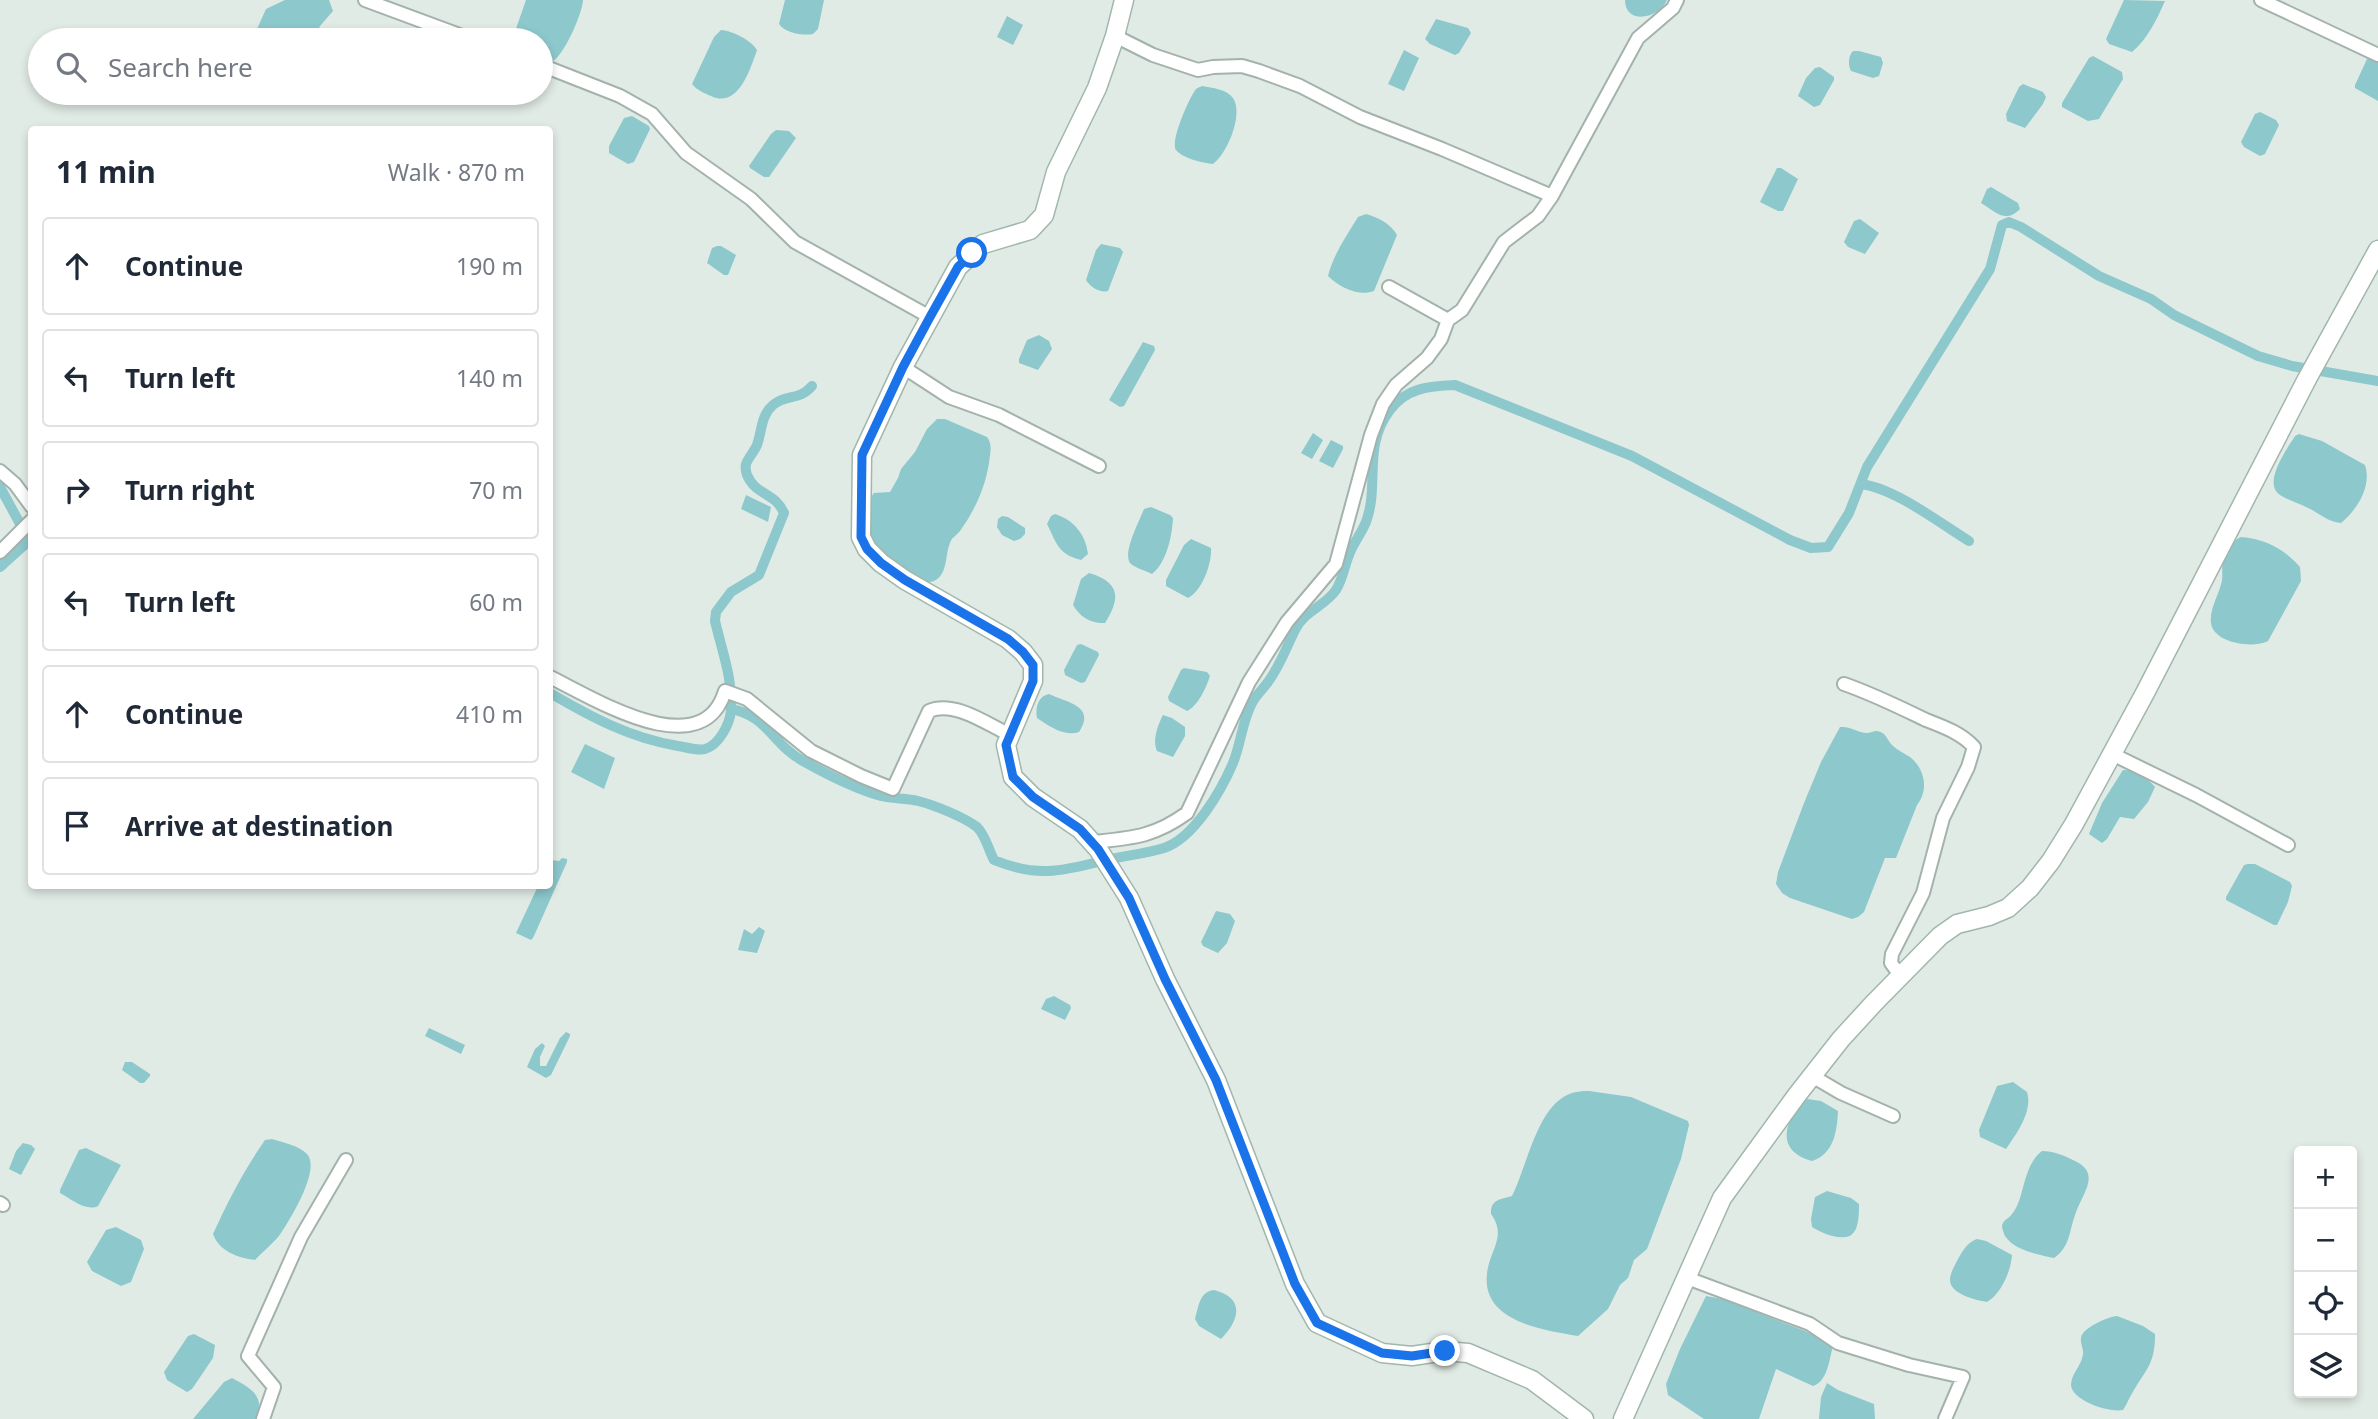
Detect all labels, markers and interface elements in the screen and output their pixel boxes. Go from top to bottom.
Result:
search box [28,28,553,105]
icon: search [52,48,90,86]
text: Search here [108,49,253,85]
text: 11 min [56,151,156,192]
text: Walk · 870 m [388,156,525,188]
route start [956,237,987,268]
icon: ahead [58,247,96,285]
text: Continue [125,248,243,284]
text: 190 m [456,250,523,282]
icon: left [58,359,96,397]
text: Turn left [125,360,236,396]
text: 140 m [456,362,523,394]
icon: right [58,471,96,509]
text: Turn right [125,472,255,508]
text: 70 m [469,474,523,506]
icon: left [58,583,96,621]
text: Turn left [125,584,236,620]
text: 60 m [469,586,523,618]
icon: ahead [58,695,96,733]
text: Continue [125,696,243,732]
text: 410 m [456,698,523,730]
icon: arrive [58,807,96,845]
text: Arrive at destination [125,808,394,844]
map controls [2294,1146,2357,1398]
button: + [2294,1146,2357,1209]
button: − [2294,1209,2357,1272]
button: locate [2294,1272,2357,1335]
route end [1429,1335,1460,1366]
button: layers [2294,1335,2357,1398]

